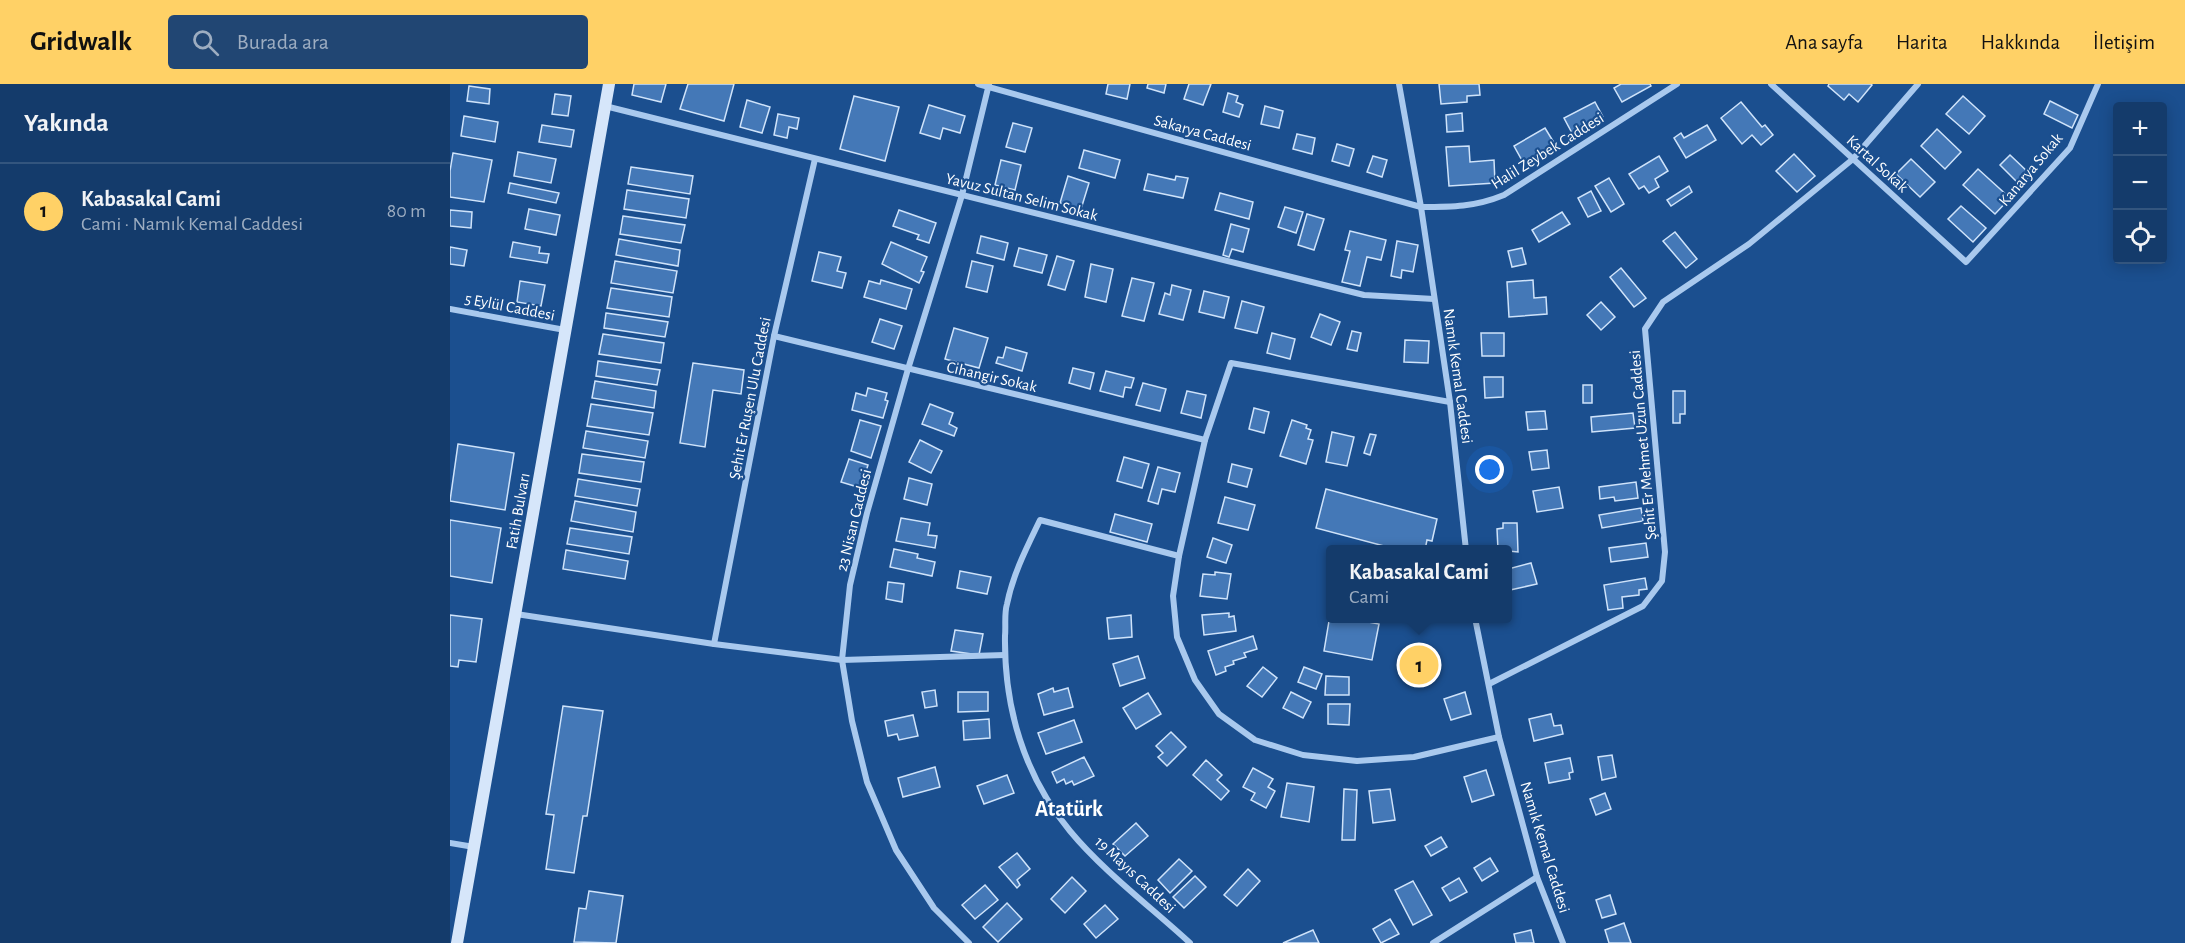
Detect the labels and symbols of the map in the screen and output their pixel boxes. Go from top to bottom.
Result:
street label: Halil Zeybek Caddesi [1488,110,1607,193]
street label: Sakarya Caddesi [1152,112,1253,155]
street label: Kanarya Sokak [1996,129,2067,210]
street label: Kartal Sokak [1843,132,1912,196]
street label: Yavuz Sultan Selim Sokak [944,170,1100,224]
street label: 5 Eylül Caddesi [463,290,556,325]
street label: Namık Kemal Caddesi [1441,307,1475,445]
street label: Şehit Er Ruşen Ulu Caddesi [726,316,774,481]
street label: Şehit Er Mehmet Uzun Caddesi [1627,349,1659,541]
street label: Cihangir Sokak [945,359,1039,395]
your location [1475,455,1504,484]
street label: 23 Nisan Caddesi [834,467,874,573]
street label: Fatih Bulvarı [503,472,533,551]
pin: 1 [1400,642,1438,688]
street label: Namık Kemal Caddesi [1517,780,1573,915]
district label: Atatürk [1035,798,1103,820]
street label: 19 Mayıs Caddesi [1091,833,1179,917]

